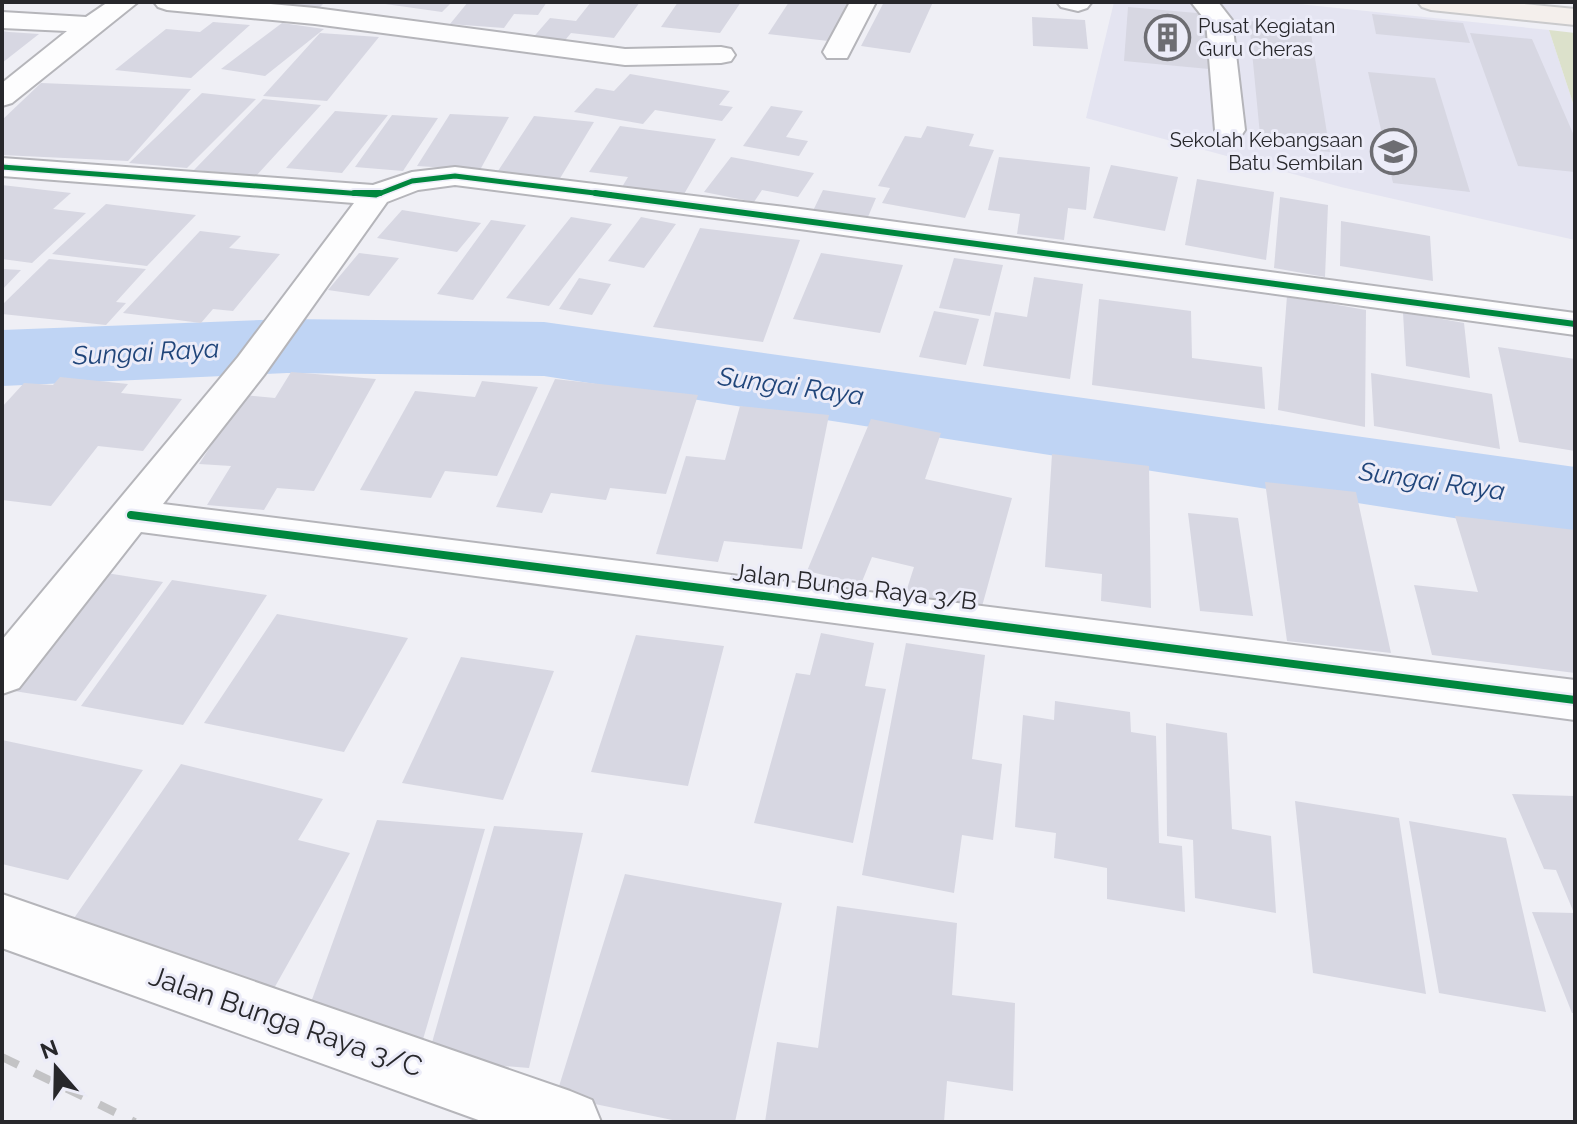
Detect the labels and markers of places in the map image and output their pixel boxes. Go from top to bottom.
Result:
building icon: Pusat Kegiatan Guru Cheras [1143,14,1191,62]
place label: Pusat Kegiatan Guru Cheras [1198,14,1335,61]
place label: Sekolah Kebangsaan Batu Sembilan [1170,128,1363,175]
school or university icon: Sekolah Kebangsaan Batu Sembilan [1370,128,1418,176]

